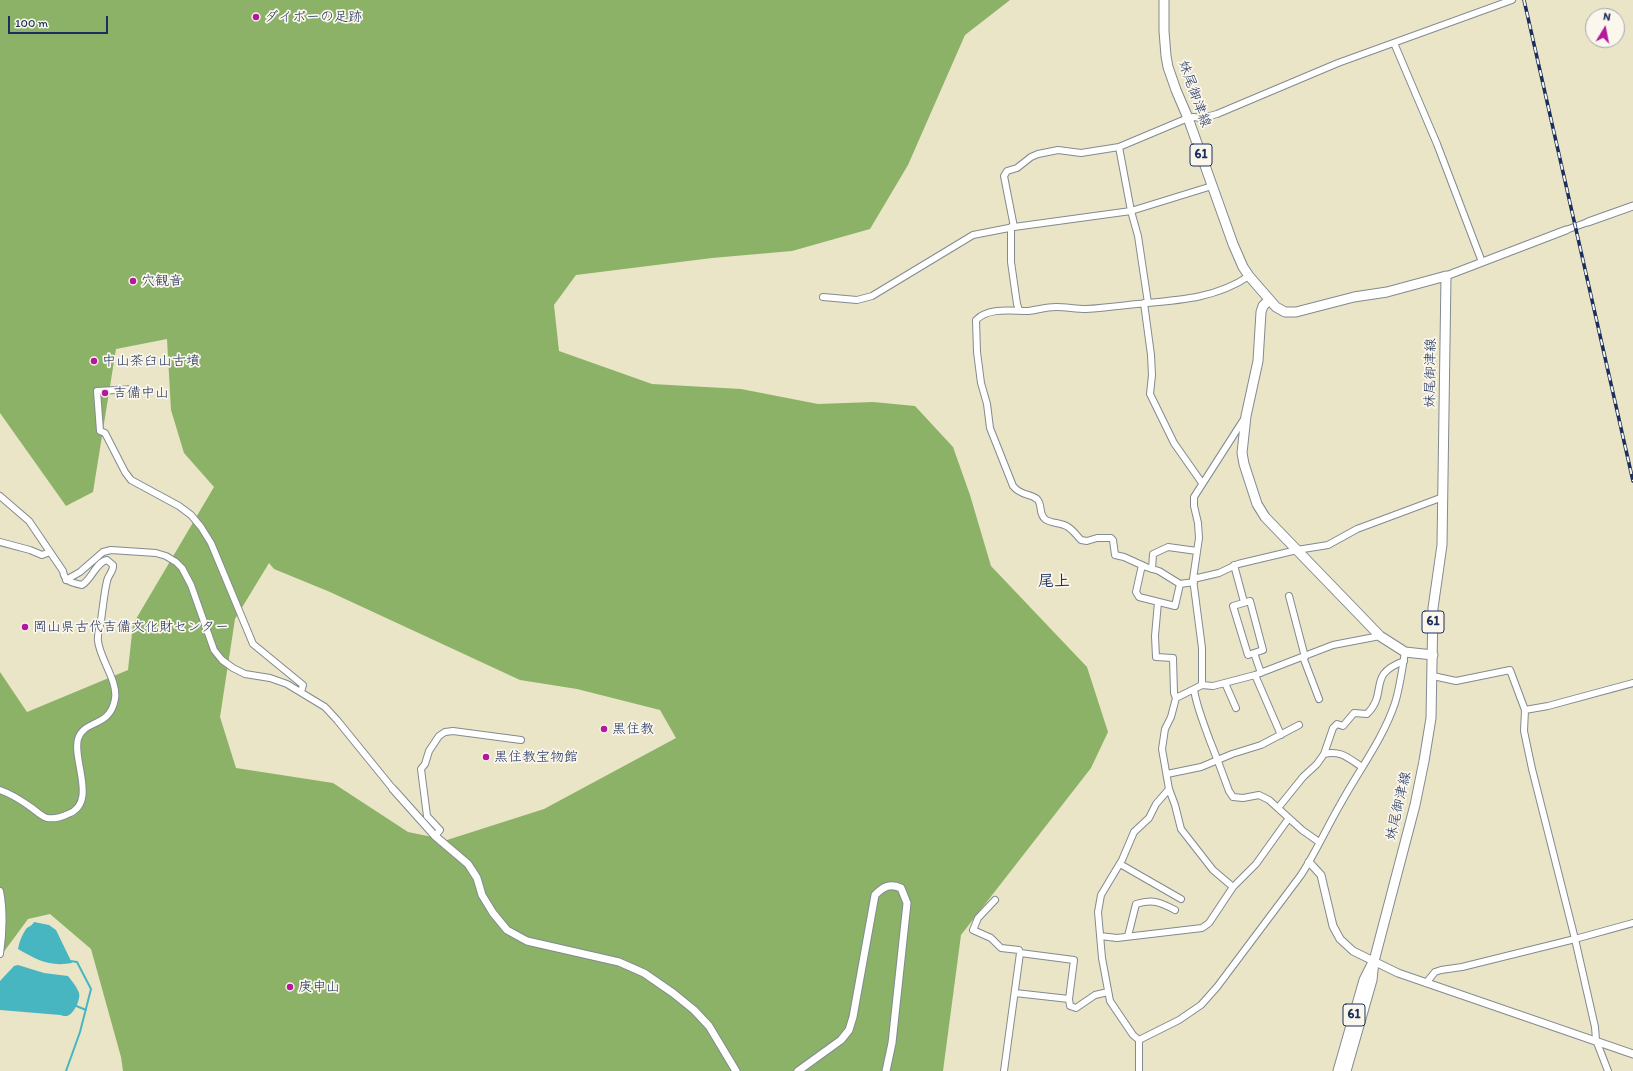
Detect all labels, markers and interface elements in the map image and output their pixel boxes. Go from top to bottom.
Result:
scale bar [10,8,110,34]
north arrow [1585,8,1625,48]
place label: ダイボーの足跡 [264,9,362,25]
text: N [1602,10,1612,24]
marker: ダイボーの足跡 [251,12,261,22]
text: 100 m [15,16,48,30]
street label: 妹尾御津線 [1174,58,1214,130]
road number: 61 [1190,144,1212,166]
place label: 穴観音 [141,273,183,289]
marker: 穴観音 [128,276,138,286]
street label: 妹尾御津線 [1422,338,1440,408]
place label: 中山茶臼山古墳 [102,353,200,369]
marker: 中山茶臼山古墳 [89,356,99,366]
place label: 吉備中山 [113,385,169,401]
marker: 吉備中山 [100,388,110,398]
district label: 尾上 [1038,572,1070,592]
road number: 61 [1422,611,1444,633]
place label: 岡山県古代吉備文化財センター [33,619,229,635]
marker: 岡山県古代吉備文化財センター [20,622,30,632]
place label: 黒住教 [612,721,654,737]
marker: 黒住教 [599,724,609,734]
place label: 黒住教宝物館 [494,749,578,765]
marker: 黒住教宝物館 [481,752,491,762]
street label: 妹尾御津線 [1383,770,1415,842]
place label: 庚申山 [298,979,340,995]
marker: 庚申山 [285,982,295,992]
road number: 61 [1343,1004,1365,1026]

